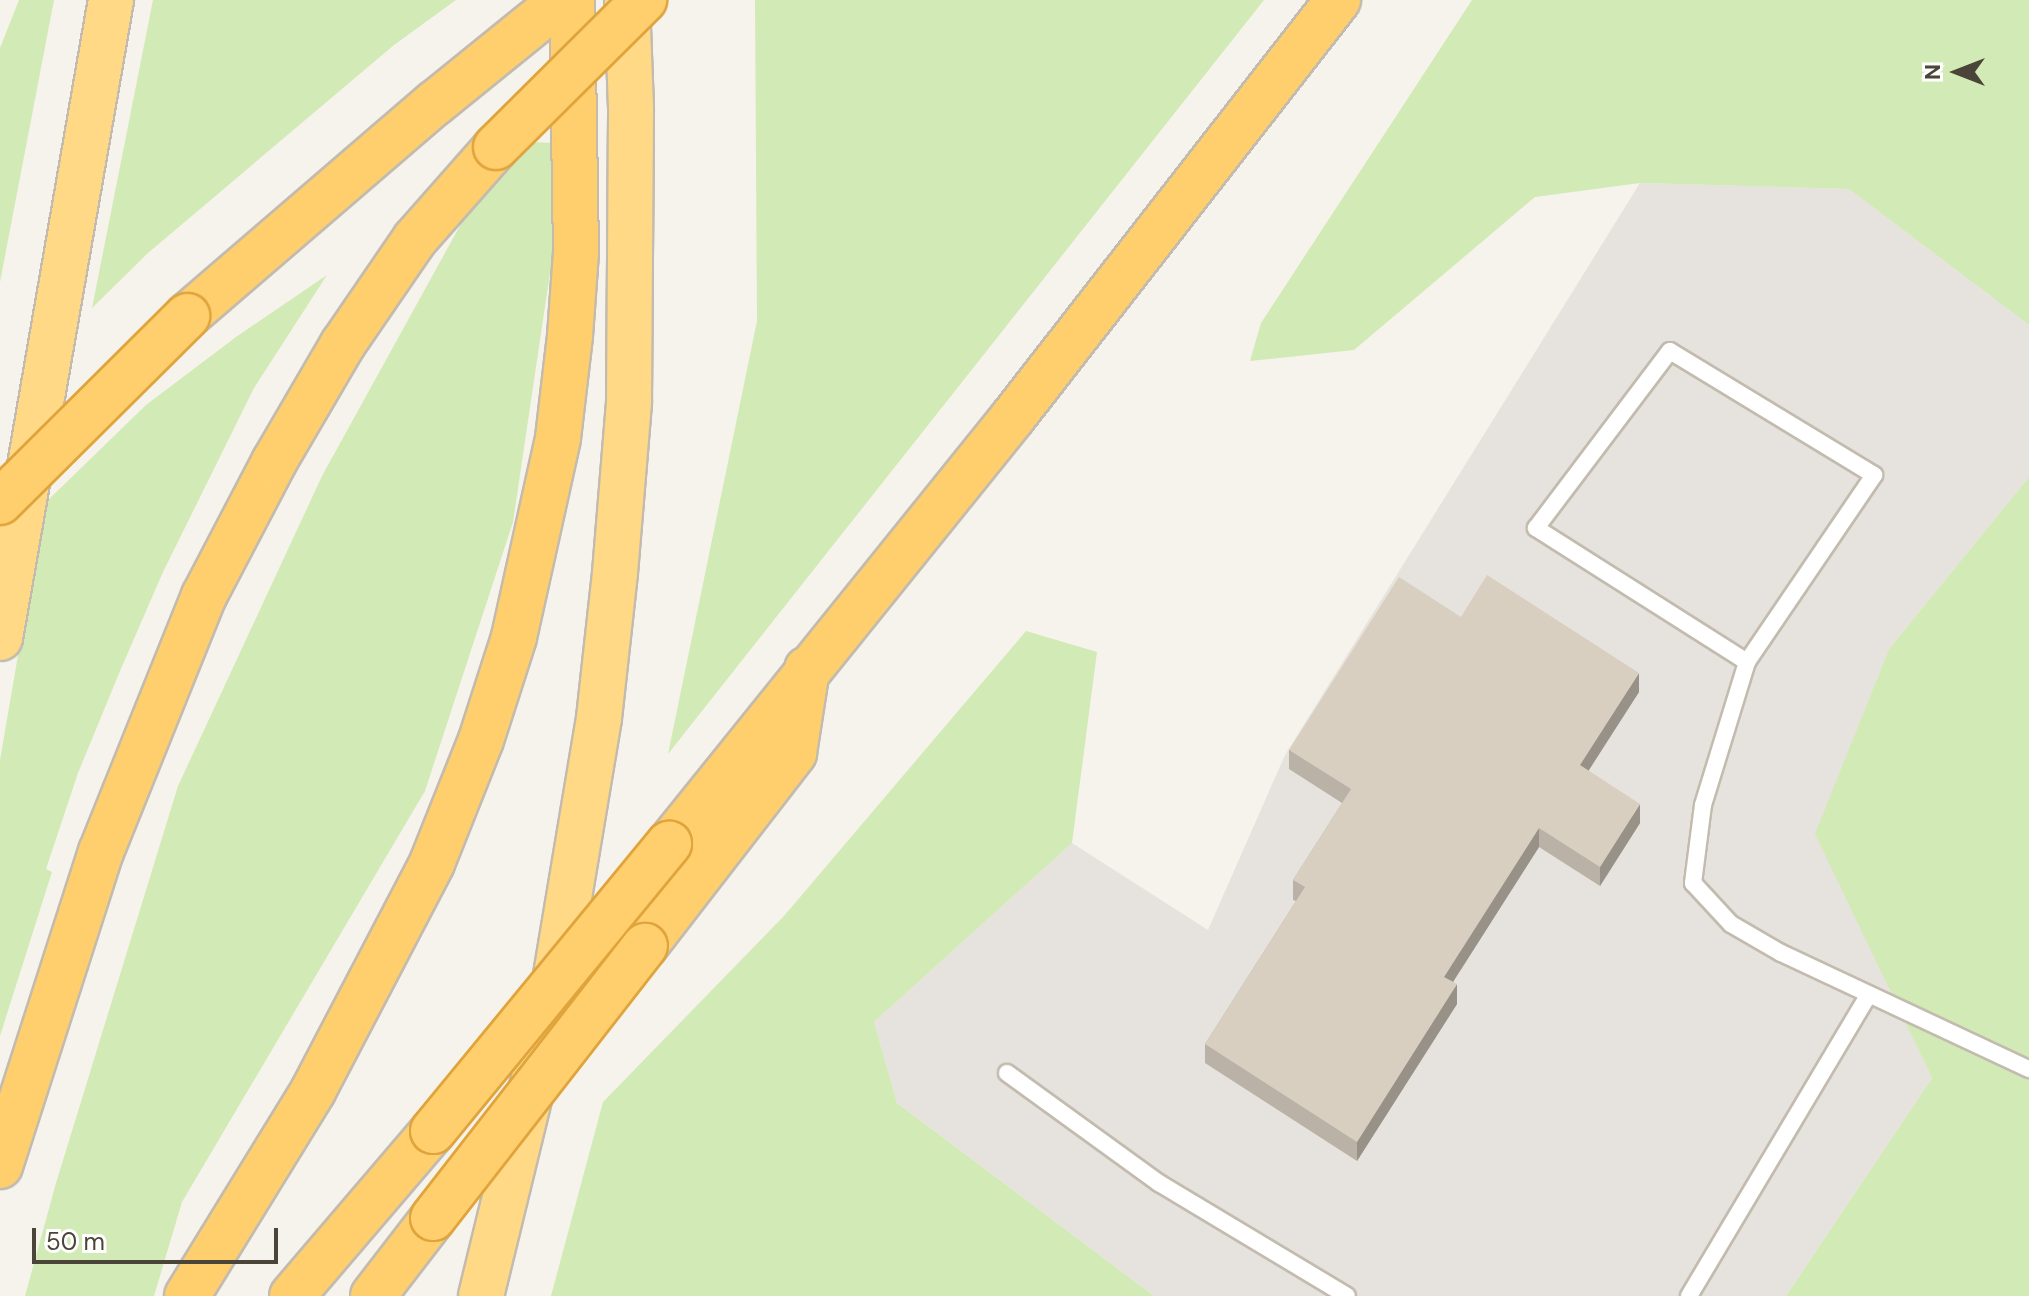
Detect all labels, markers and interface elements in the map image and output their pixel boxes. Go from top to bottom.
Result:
north arrow [1917,32,1997,112]
text: N [1918,64,1947,80]
scale bar [36,1212,282,1262]
text: 50 m [46,1226,105,1257]

